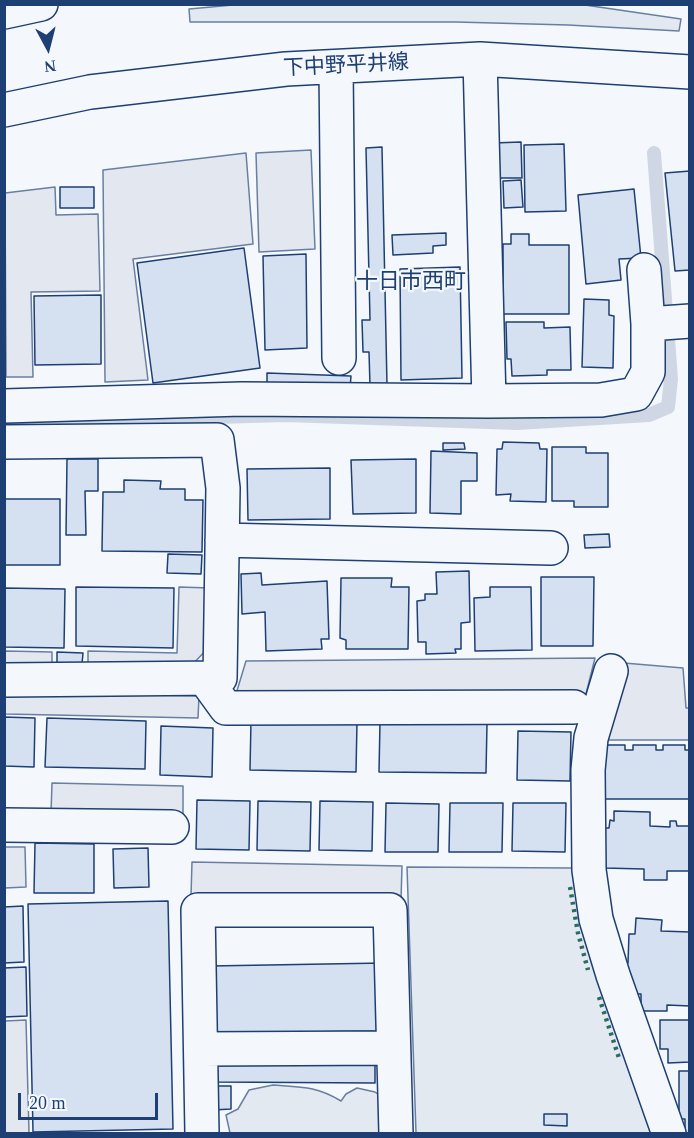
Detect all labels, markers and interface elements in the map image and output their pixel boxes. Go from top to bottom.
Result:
north arrow [18,18,78,78]
street label: 下中野平井線 [282,50,410,82]
text: N [43,57,57,76]
district label: 十日市西町 [356,269,466,295]
scale bar [21,1081,160,1119]
text: 20 m [29,1093,66,1113]

